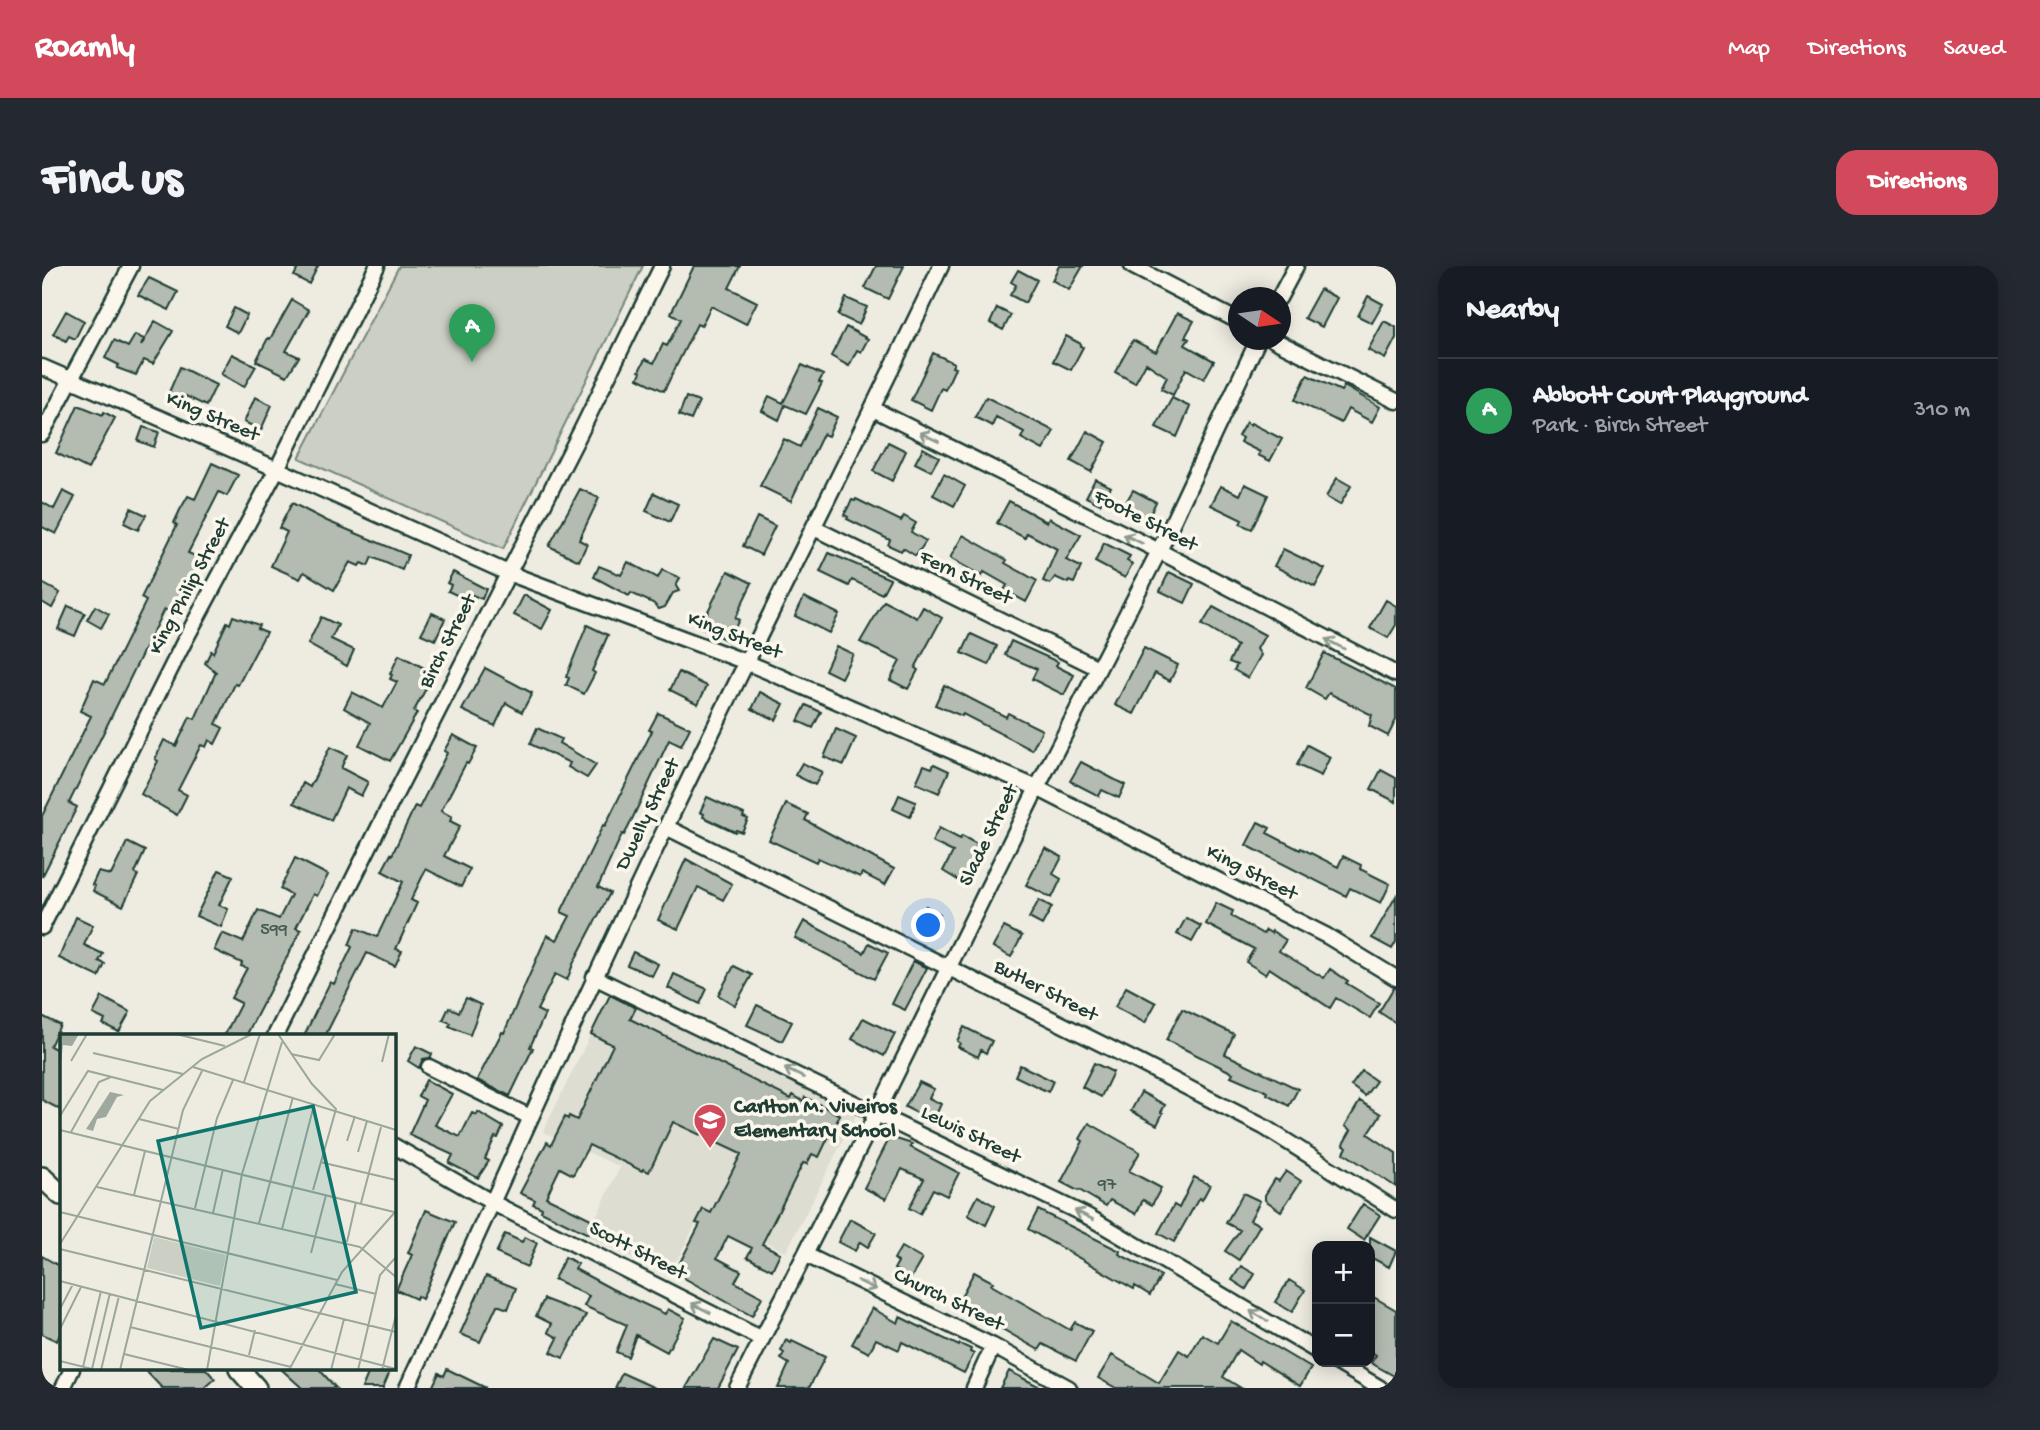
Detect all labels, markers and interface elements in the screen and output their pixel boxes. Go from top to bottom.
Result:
text: Roamly [35,30,135,68]
text: Map [1728,35,1770,64]
text: Directions [1808,35,1906,64]
text: Saved [1944,35,2005,64]
button: Directions [1836,150,1998,215]
text: Find us [42,153,182,211]
north arrow [1228,287,1291,350]
text: Nearby [1466,294,1559,329]
pin: A [449,304,495,362]
text: Abbott Court Playground [1533,382,1807,413]
street label: King Street [162,387,265,450]
text: A [1482,397,1496,424]
text: 310 m [1914,397,1970,424]
text: Park · Birch Street [1533,413,1707,440]
one-way arrow [920,430,940,444]
street label: Foote Street [1088,485,1203,560]
street label: King Philip Street [145,512,239,659]
one-way arrow [1123,531,1144,545]
street label: Fern Street [914,545,1018,613]
street label: Birch Street [414,589,484,694]
street label: King Street [683,608,787,667]
one-way arrow [1325,637,1346,650]
street label: Dwelly Street [610,753,688,877]
street label: Slade Street [955,779,1026,891]
street label: King Street [1201,840,1303,909]
your location [911,908,945,942]
house number: 599 [260,920,288,941]
street label: Butler Street [988,955,1103,1030]
inset map [60,1034,396,1370]
one-way arrow [784,1065,805,1079]
place label: Carlton M. Viveiros Elementary School [733,1096,898,1145]
school or university icon: Carlton M. Viveiros Elementary School [691,1101,729,1150]
street label: Lewis Street [916,1101,1026,1172]
house number: 97 [1097,1175,1117,1196]
one-way arrow [1074,1208,1095,1221]
street label: Scott Street [584,1217,692,1288]
map controls [1312,1241,1375,1367]
button: + [1312,1241,1375,1304]
street label: Church Street [889,1264,1009,1339]
one-way arrow [856,1278,877,1292]
one-way arrow [691,1300,712,1314]
button: − [1312,1304,1375,1367]
one-way arrow [1249,1309,1269,1323]

